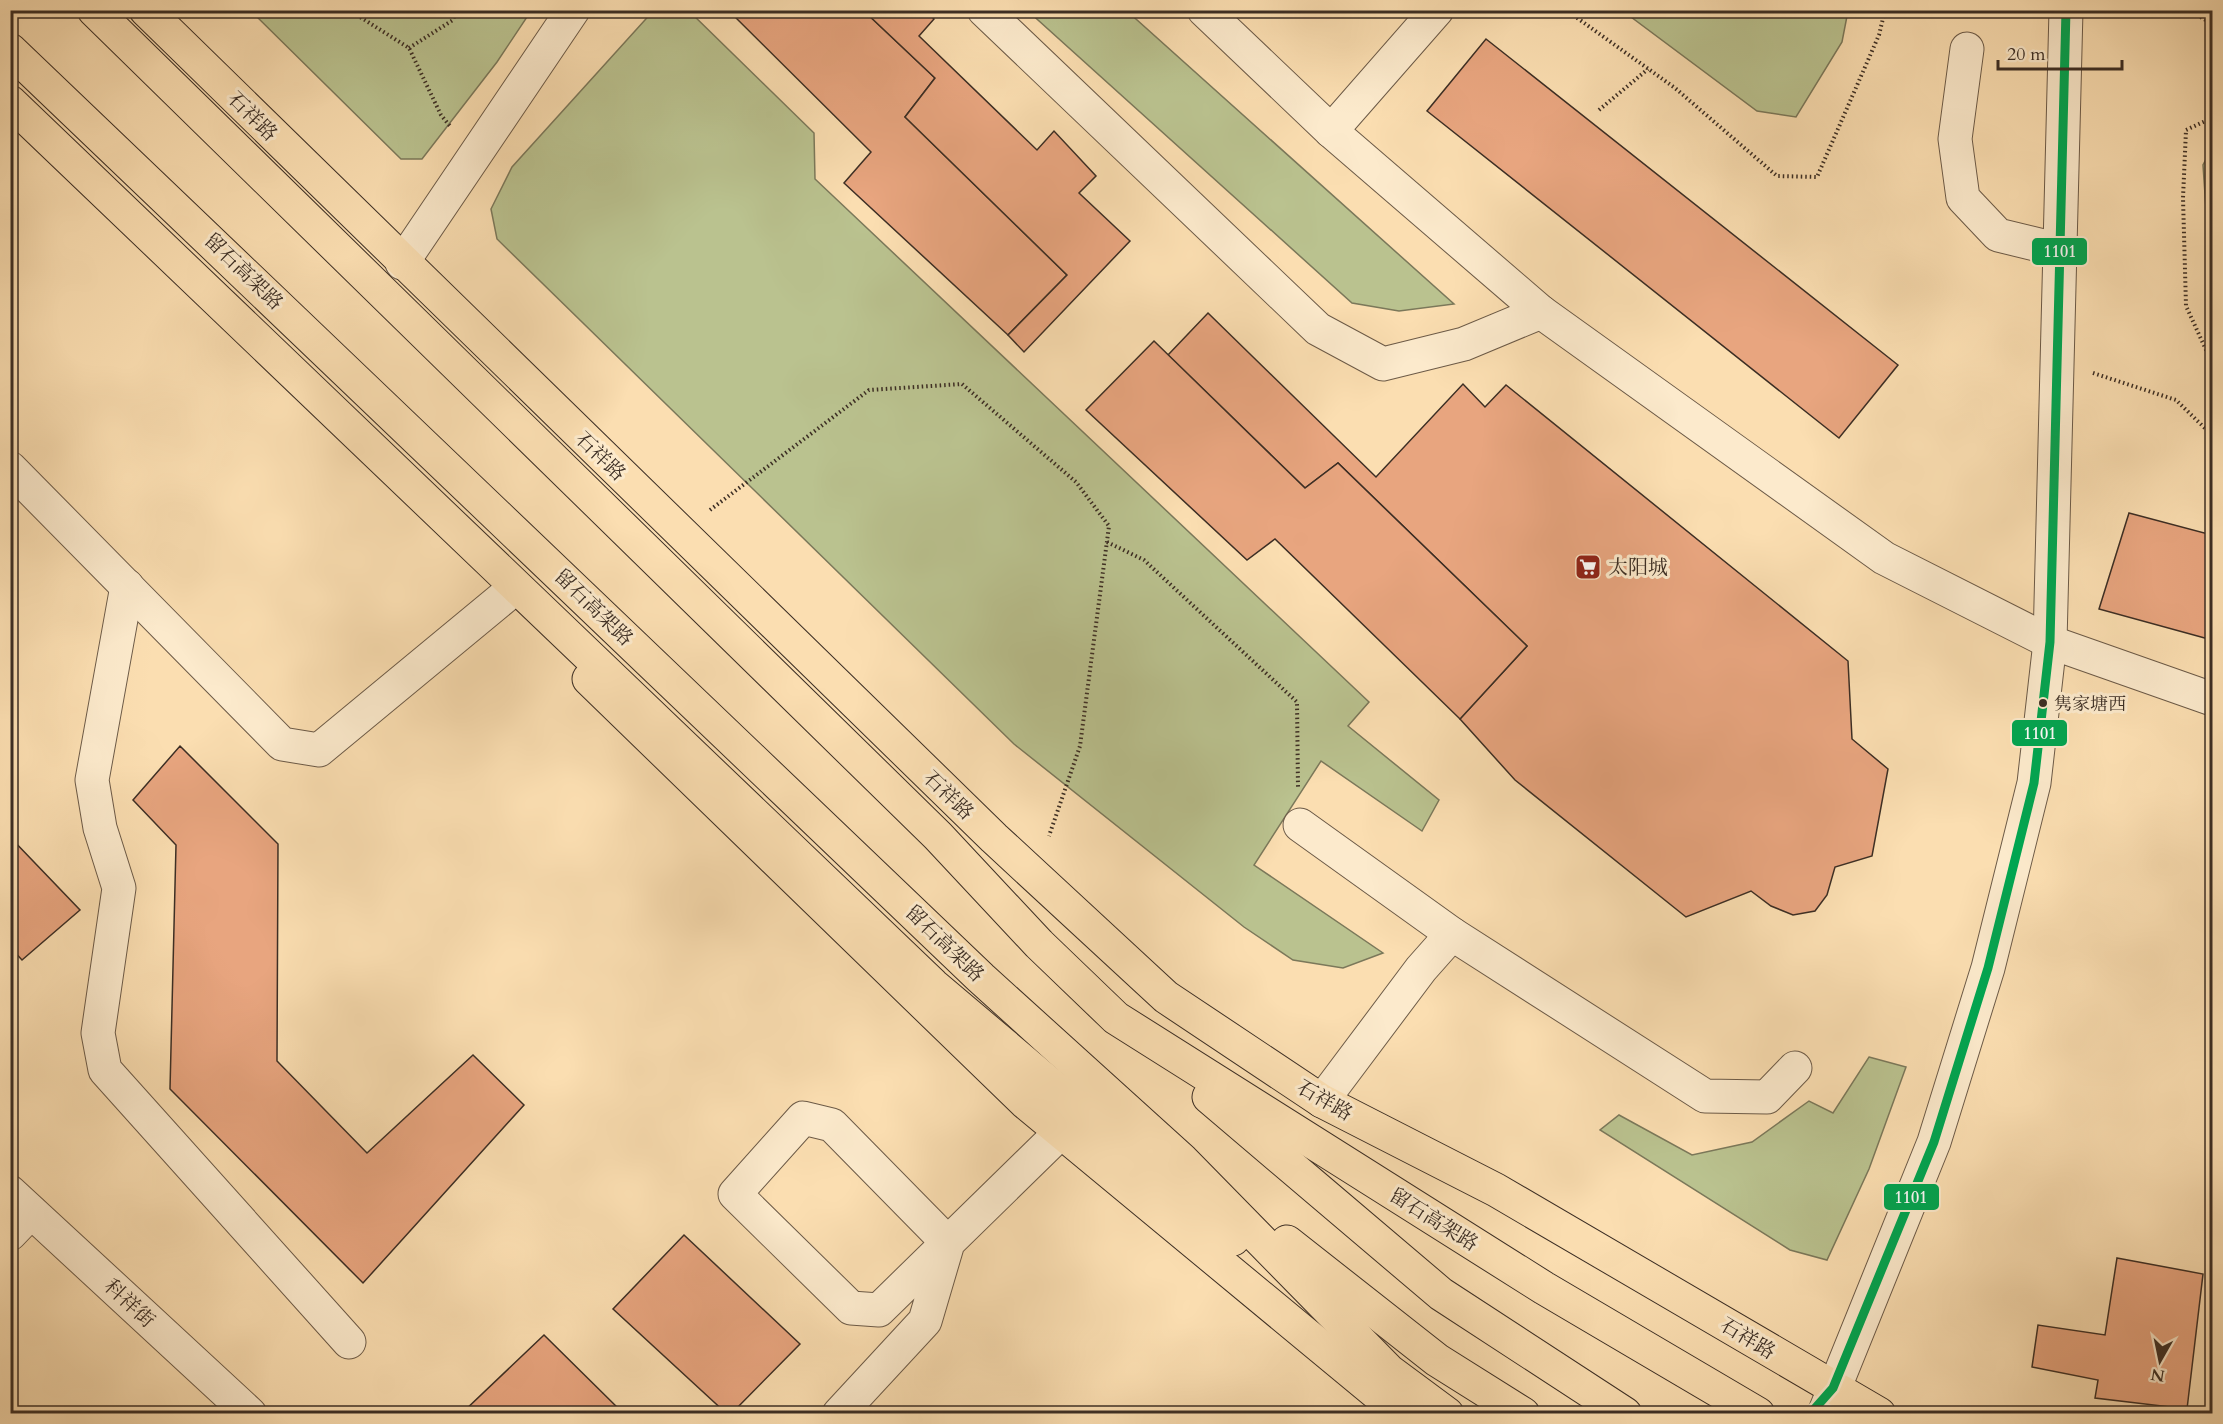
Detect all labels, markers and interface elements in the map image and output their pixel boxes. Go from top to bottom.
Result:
scale bar [1998,33,2122,71]
text: 20 m [2007,42,2046,67]
street label: 石祥路 [222,86,283,147]
street label: 留石高架路 [198,227,289,316]
line badge: 1101 [2031,237,2088,266]
text: 1101 [2044,241,2076,263]
street label: 石祥路 [570,426,632,487]
supermarket icon: 太阳城 [1573,552,1603,582]
place label: 太阳城 [1608,554,1668,581]
street label: 留石高架路 [548,563,639,652]
place label: 隽家塘西 [2054,692,2126,717]
marker: 隽家塘西 [2037,697,2049,709]
line badge: 1101 [2011,719,2068,747]
text: 1101 [2024,723,2056,745]
street label: 石祥路 [918,765,980,826]
street label: 留石高架路 [899,899,990,988]
street label: 石祥路 [1292,1074,1357,1127]
street label: 留石高架路 [1384,1181,1483,1257]
line badge: 1101 [1883,1183,1940,1211]
text: 1101 [1895,1187,1927,1209]
street label: 科祥街 [99,1273,161,1334]
street label: 石祥路 [1715,1311,1780,1365]
north arrow [2130,1331,2190,1391]
text: N [2149,1363,2166,1387]

